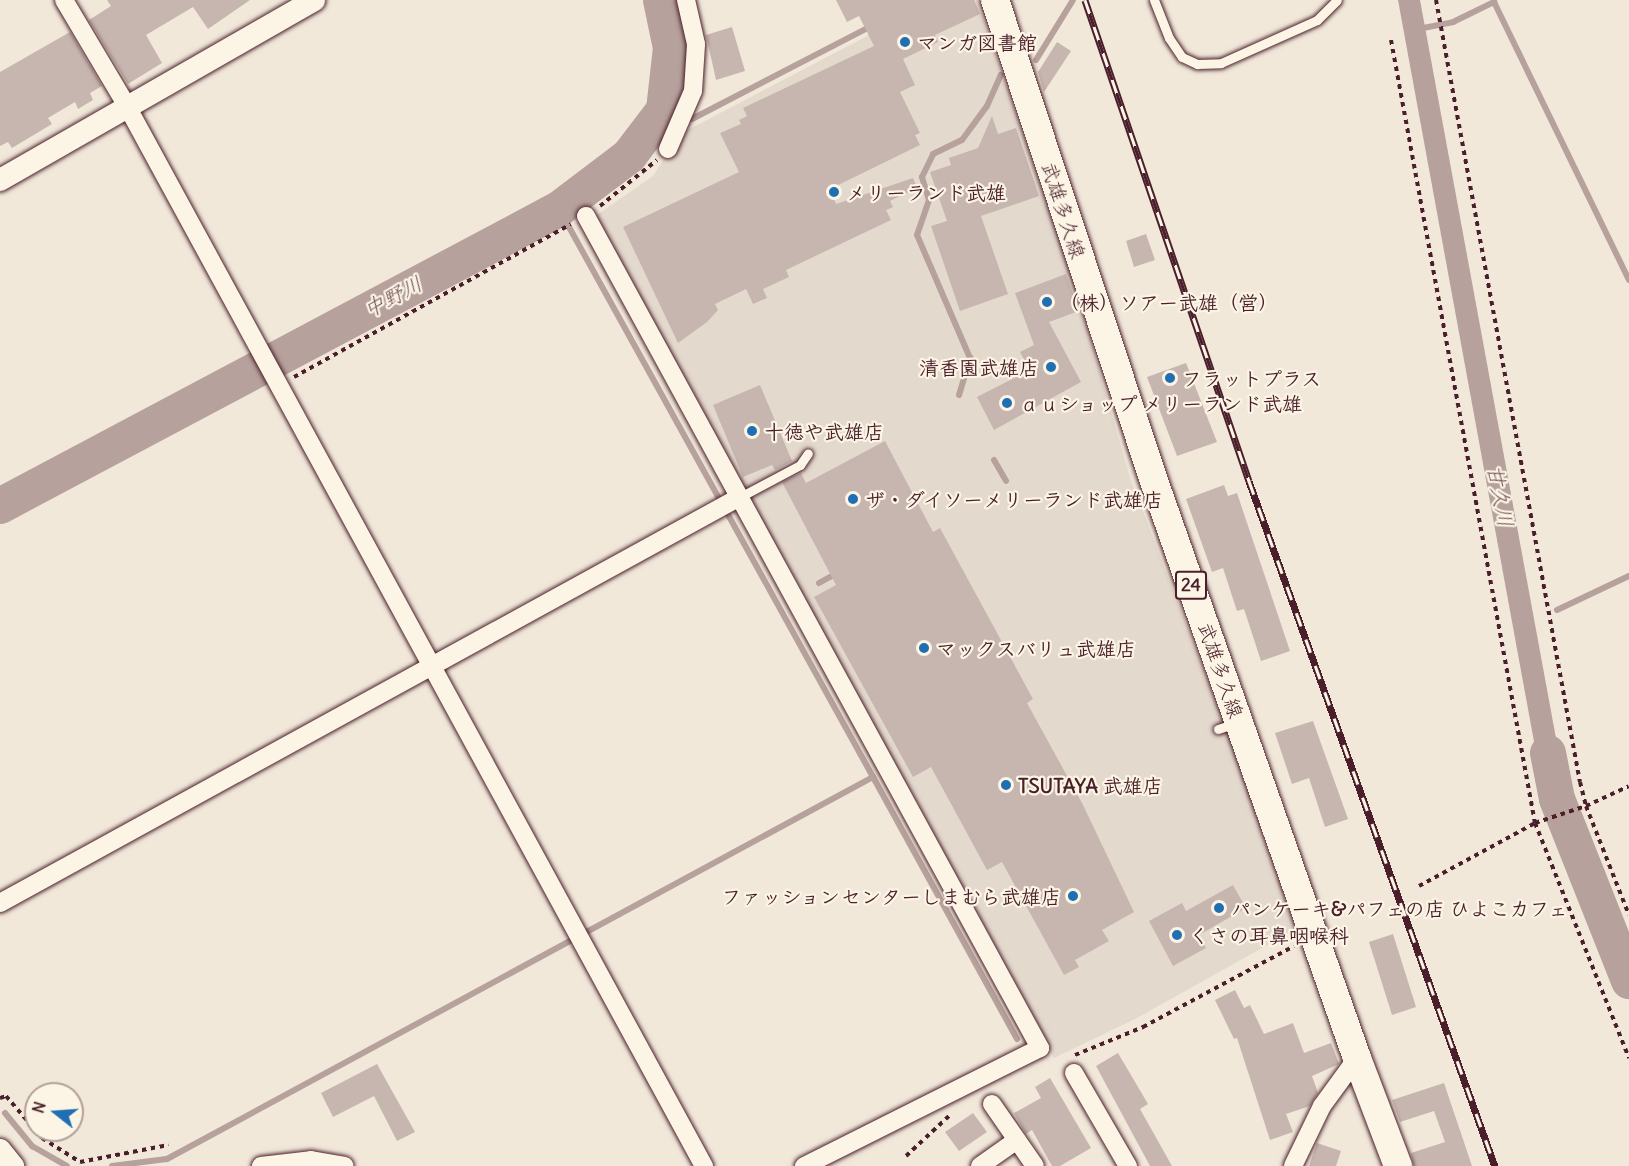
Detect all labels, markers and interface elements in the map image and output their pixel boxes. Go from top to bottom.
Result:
place label: マンガ図書館 [917,30,1037,54]
marker: マンガ図書館 [898,35,912,49]
street label: 武雄多久線 [1037,159,1091,261]
place label: メリーランド武雄 [846,180,1006,204]
marker: メリーランド武雄 [827,185,841,199]
water label: 中野川 [359,271,427,323]
place label: （株）ソアー武雄（営） [1059,290,1278,314]
marker: （株）ソアー武雄（営） [1040,295,1054,309]
place label: 清香園武雄店 [919,355,1039,379]
marker: 清香園武雄店 [1044,360,1058,374]
place label: フラットプラス [1182,366,1322,390]
marker: フラットプラス [1163,371,1177,385]
place label: ａｕショップ メリーランド武雄 [1019,391,1304,415]
marker: ａｕショップ メリーランド武雄 [1000,396,1014,410]
place label: 十徳や武雄店 [764,419,884,443]
marker: 十徳や武雄店 [745,424,759,438]
water label: 甘久川 [1482,463,1518,529]
place label: ザ・ダイソーメリーランド武雄店 [865,487,1165,511]
marker: ザ・ダイソーメリーランド武雄店 [846,492,860,506]
road number: 24 [1174,570,1208,600]
street label: 武雄多久線 [1193,619,1249,721]
place label: マックスバリュ武雄店 [936,636,1136,660]
marker: マックスバリュ武雄店 [917,641,931,655]
place label: TSUTAYA 武雄店 [1018,773,1163,797]
marker: TSUTAYA 武雄店 [999,778,1013,792]
place label: ファッションセンターしまむら武雄店 [721,884,1061,908]
marker: ファッションセンターしまむら武雄店 [1066,889,1080,903]
place label: パンケーキ&パフェの店 ひよこカフェ [1231,896,1571,920]
marker: パンケーキ&パフェの店 ひよこカフェ [1212,901,1226,915]
place label: くさの耳鼻咽喉科 [1189,923,1349,947]
marker: くさの耳鼻咽喉科 [1170,928,1184,942]
north arrow [24,1082,84,1142]
text: N [28,1099,50,1116]

